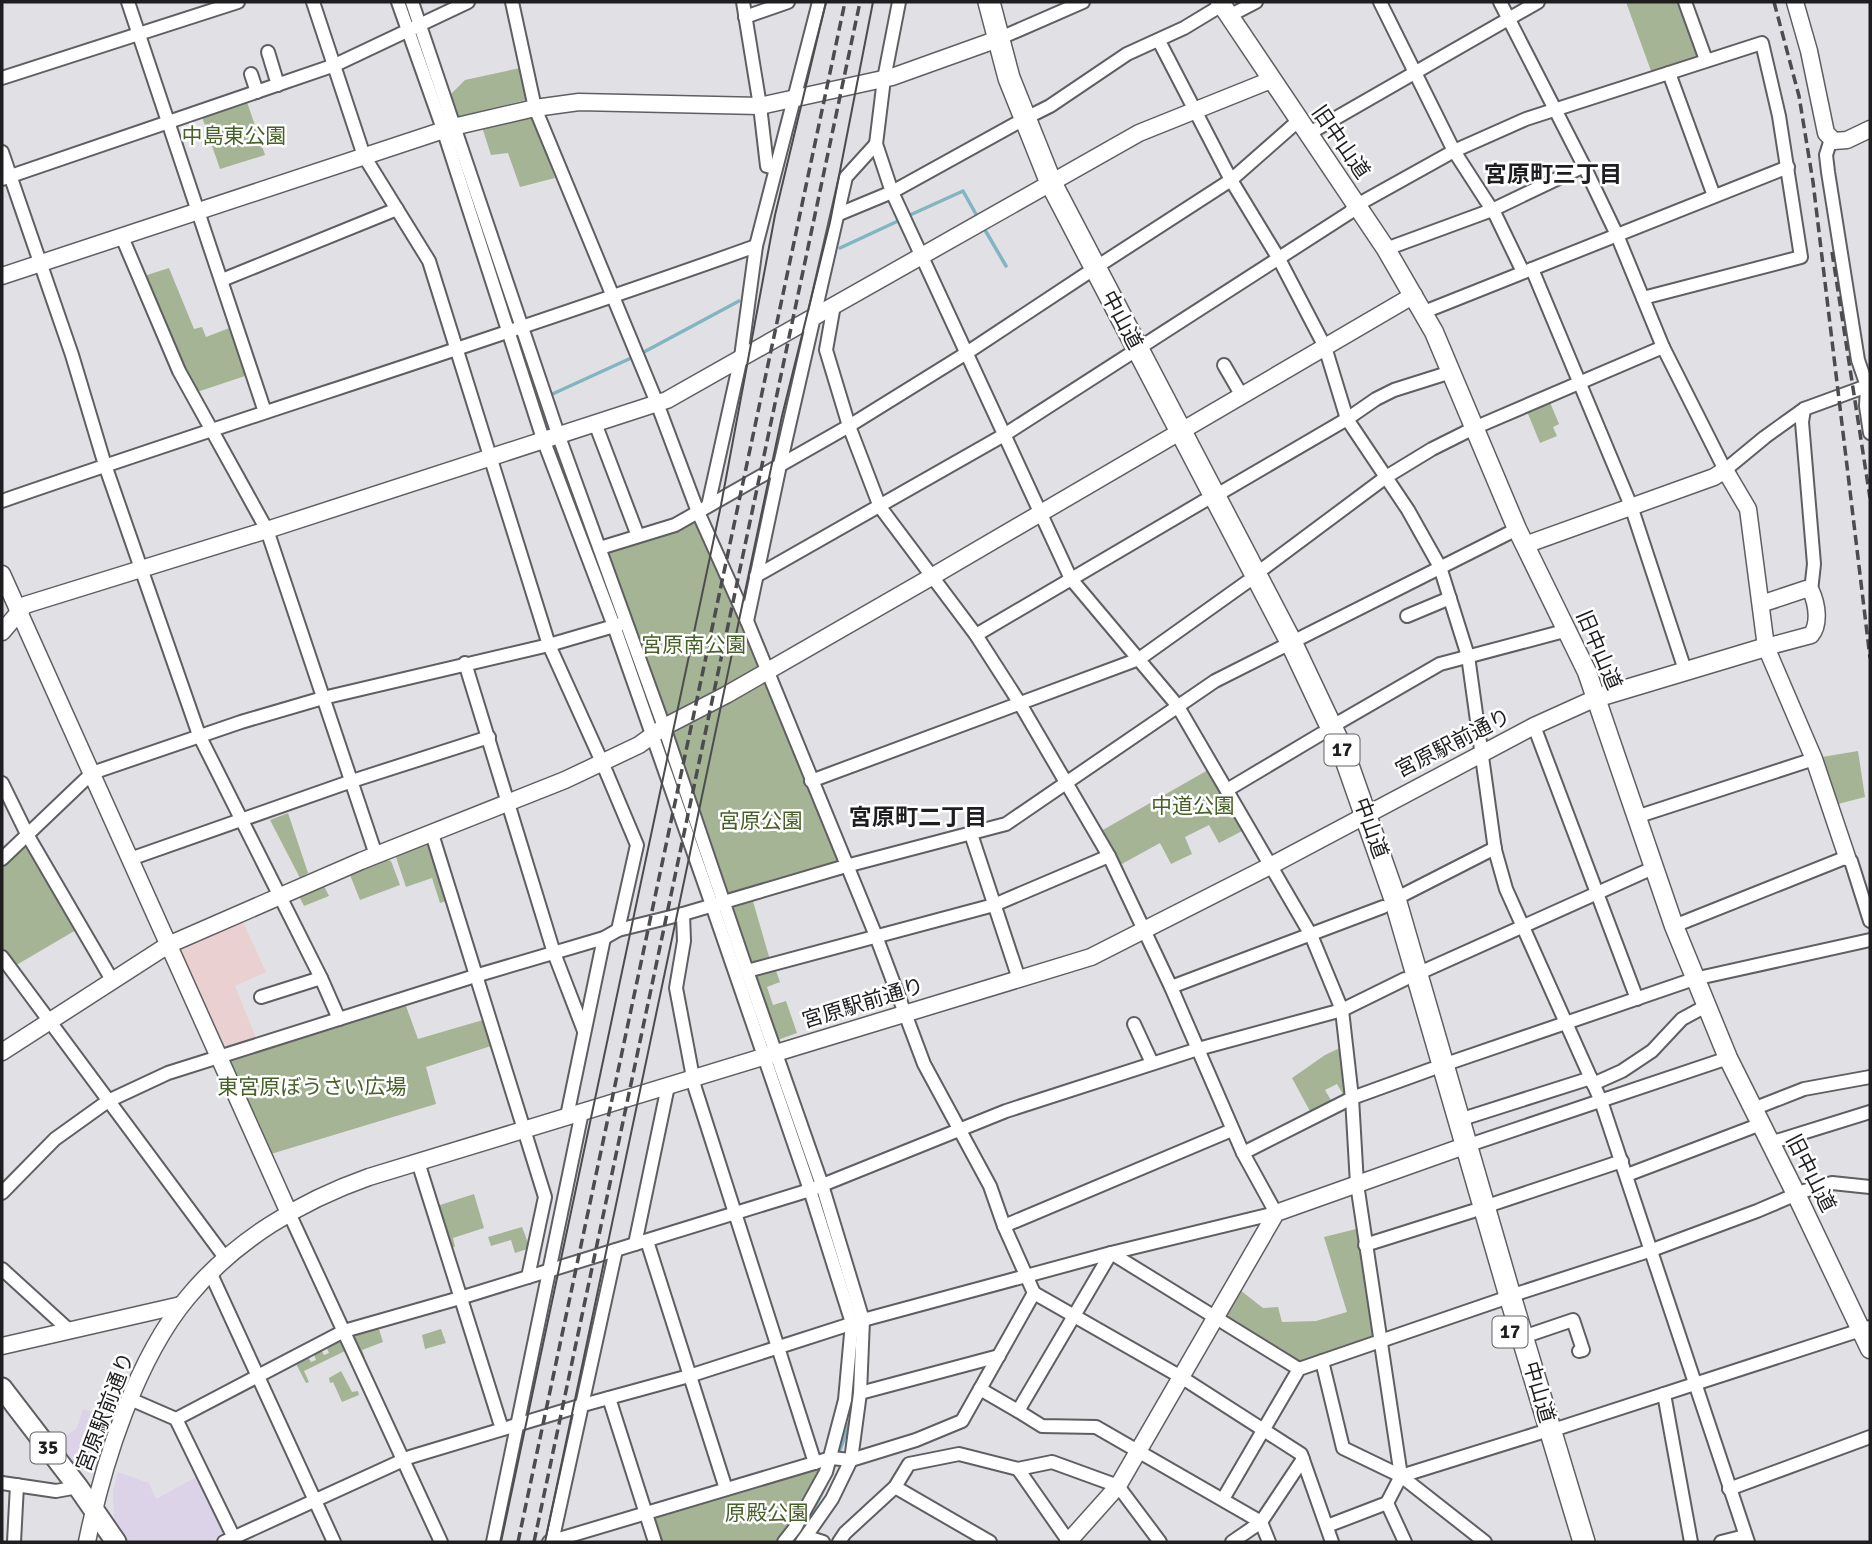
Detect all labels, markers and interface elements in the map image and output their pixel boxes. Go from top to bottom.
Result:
street label: 旧中山道 [1306,100,1376,184]
park label: 中島東公園 [182,123,287,149]
district label: 宮原町三丁目 [1484,160,1622,189]
street label: 中山道 [1096,286,1148,354]
street label: 旧中山道 [1571,606,1627,694]
park label: 宮原南公園 [642,632,747,658]
street label: 宮原駅前通り [1391,703,1515,783]
road number: 17 [1324,734,1360,765]
park label: 中道公園 [1151,793,1235,819]
street label: 中山道 [1348,794,1394,862]
district label: 宮原町二丁目 [849,803,987,832]
park label: 宮原公園 [719,808,803,834]
street label: 宮原駅前通り [799,972,927,1034]
park label: 東宮原ぼうさい広場 [218,1074,407,1100]
street label: 旧中山道 [1780,1130,1842,1216]
road number: 17 [1492,1316,1528,1348]
street label: 宮原駅前通り [70,1349,140,1475]
street label: 中山道 [1518,1358,1560,1426]
road number: 35 [30,1432,66,1464]
park label: 原殿公園 [725,1500,809,1526]

